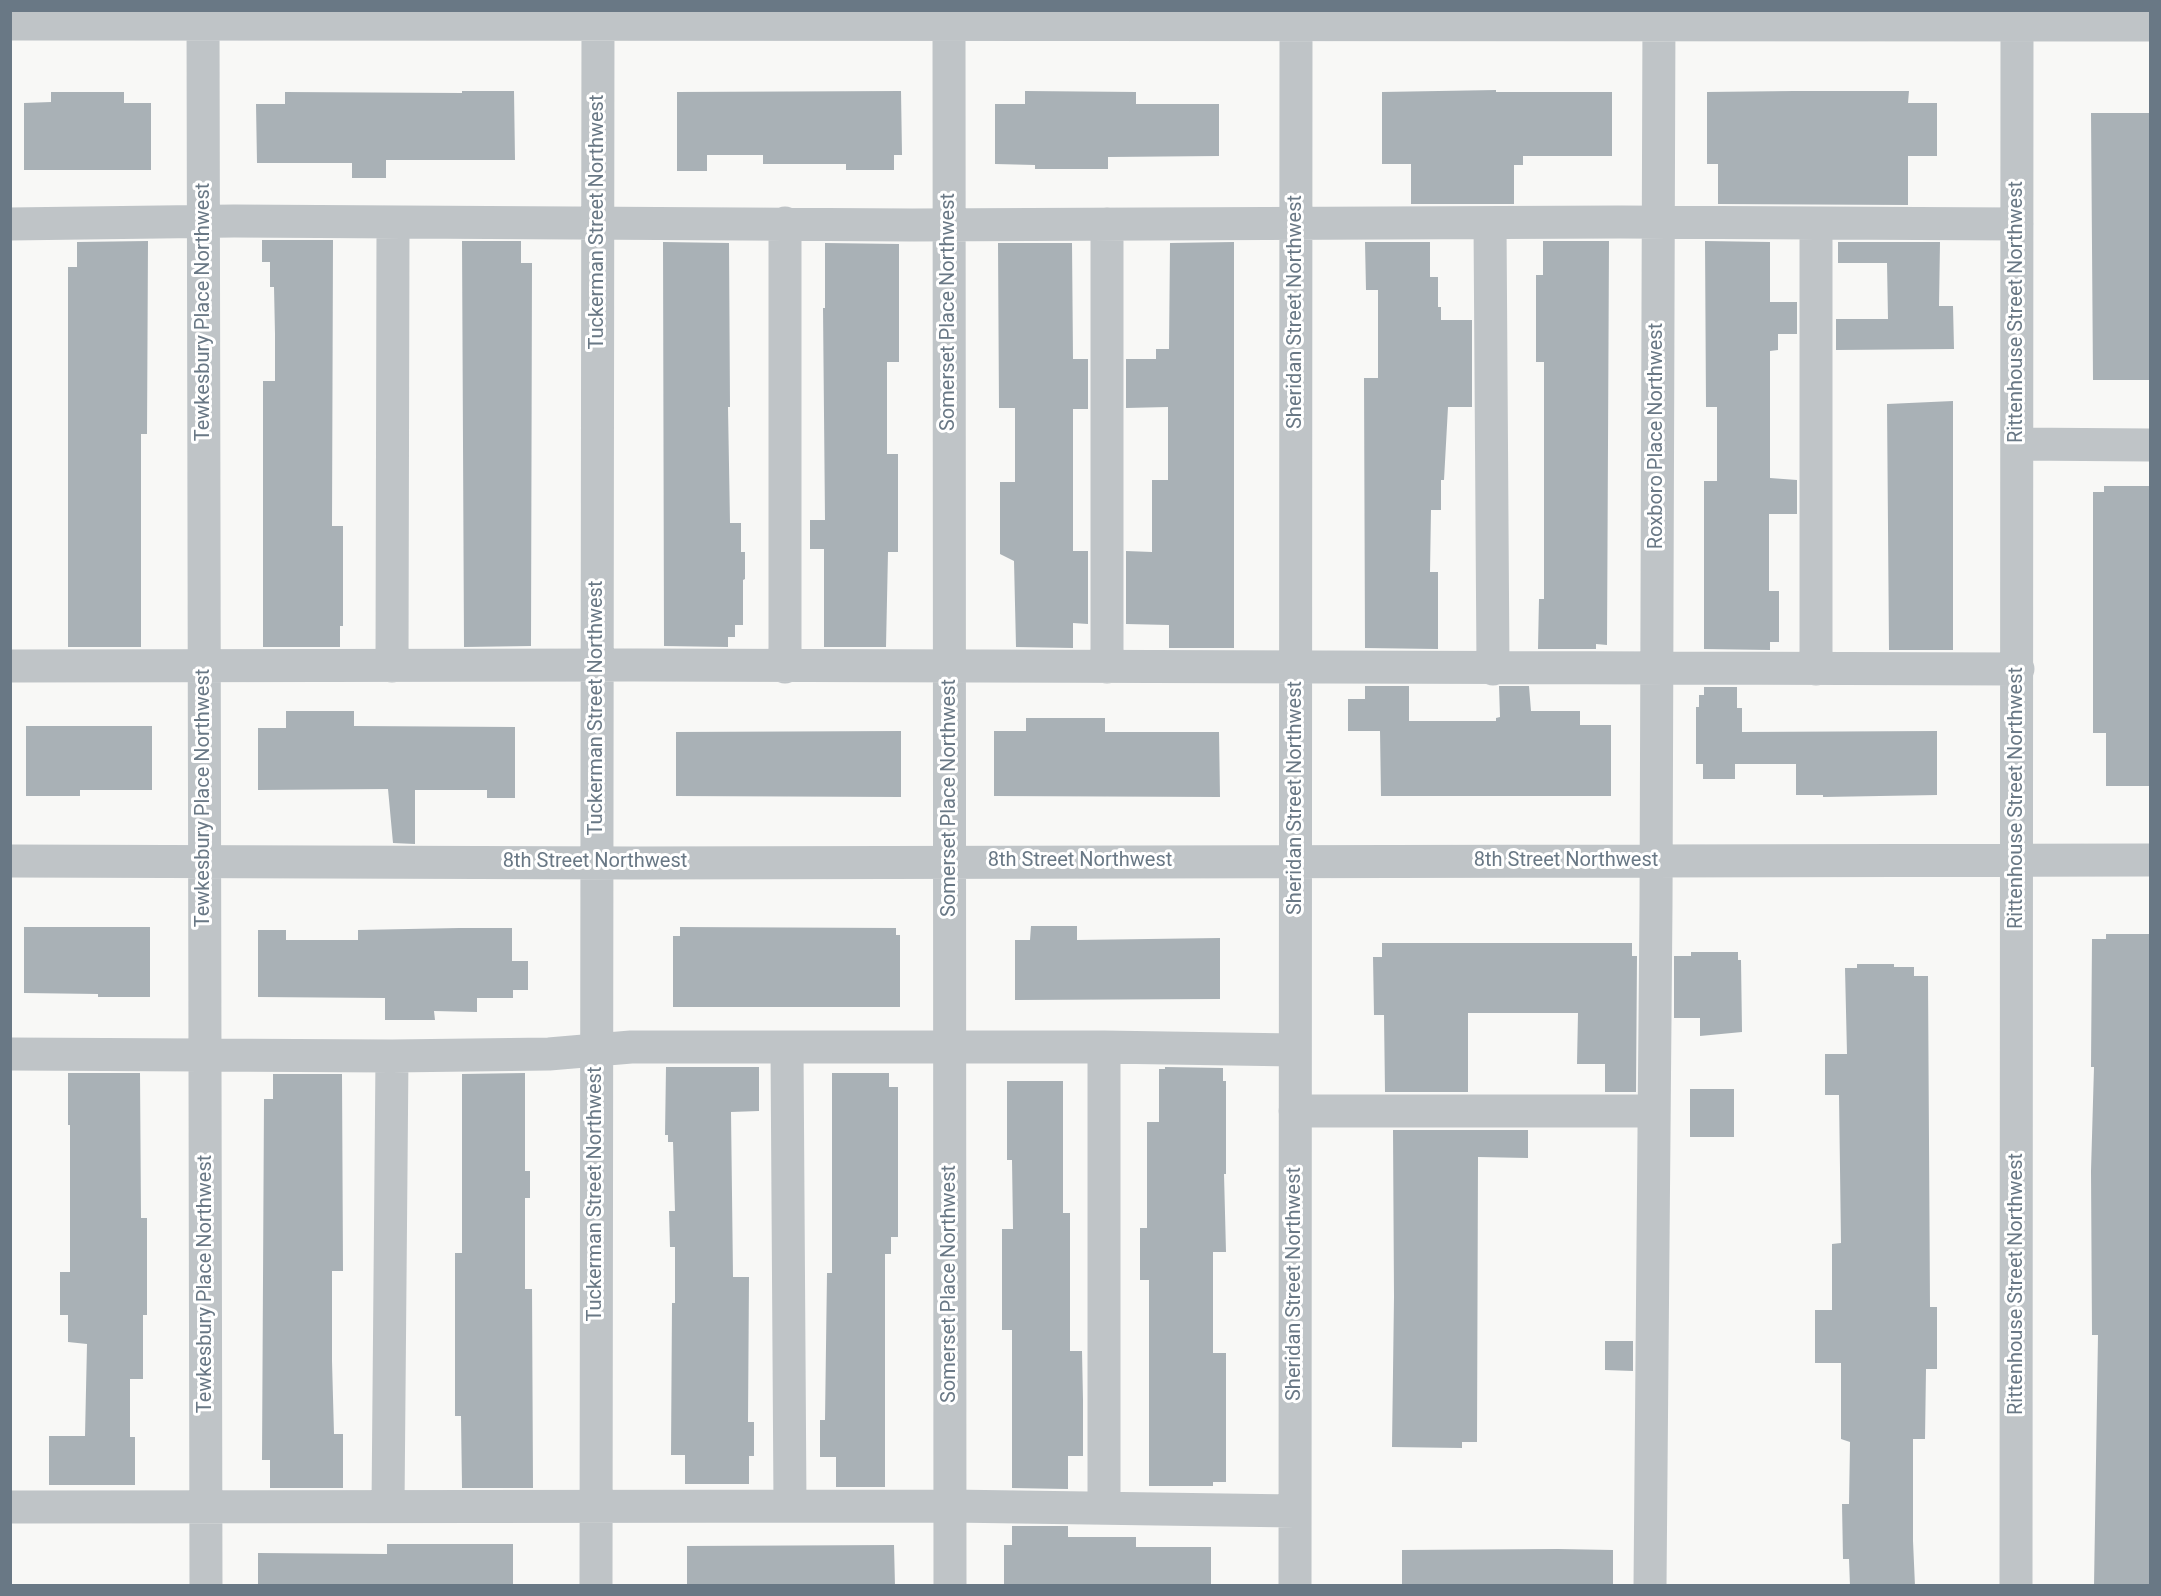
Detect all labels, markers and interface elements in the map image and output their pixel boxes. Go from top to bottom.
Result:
street label: Tuckerman Street Northwest [586,95,610,349]
street label: Rittenhouse Street Northwest [2005,181,2029,443]
street label: Tewkesbury Place Northwest [192,183,216,441]
street label: Somerset Place Northwest [937,193,961,431]
street label: Sheridan Street Northwest [1284,195,1308,429]
street label: Roxboro Place Northwest [1645,323,1669,549]
street label: Tuckerman Street Northwest [585,581,609,835]
street label: Rittenhouse Street Northwest [2005,667,2029,929]
street label: Tewkesbury Place Northwest [192,669,216,927]
street label: Somerset Place Northwest [938,679,962,917]
street label: Sheridan Street Northwest [1284,681,1308,915]
street label: 8th Street Northwest [988,849,1172,873]
street label: 8th Street Northwest [1474,849,1658,873]
street label: 8th Street Northwest [503,850,687,874]
street label: Tuckerman Street Northwest [584,1067,608,1321]
street label: Rittenhouse Street Northwest [2005,1153,2029,1415]
street label: Tewkesbury Place Northwest [194,1155,218,1413]
street label: Somerset Place Northwest [938,1165,962,1403]
street label: Sheridan Street Northwest [1283,1167,1307,1401]

